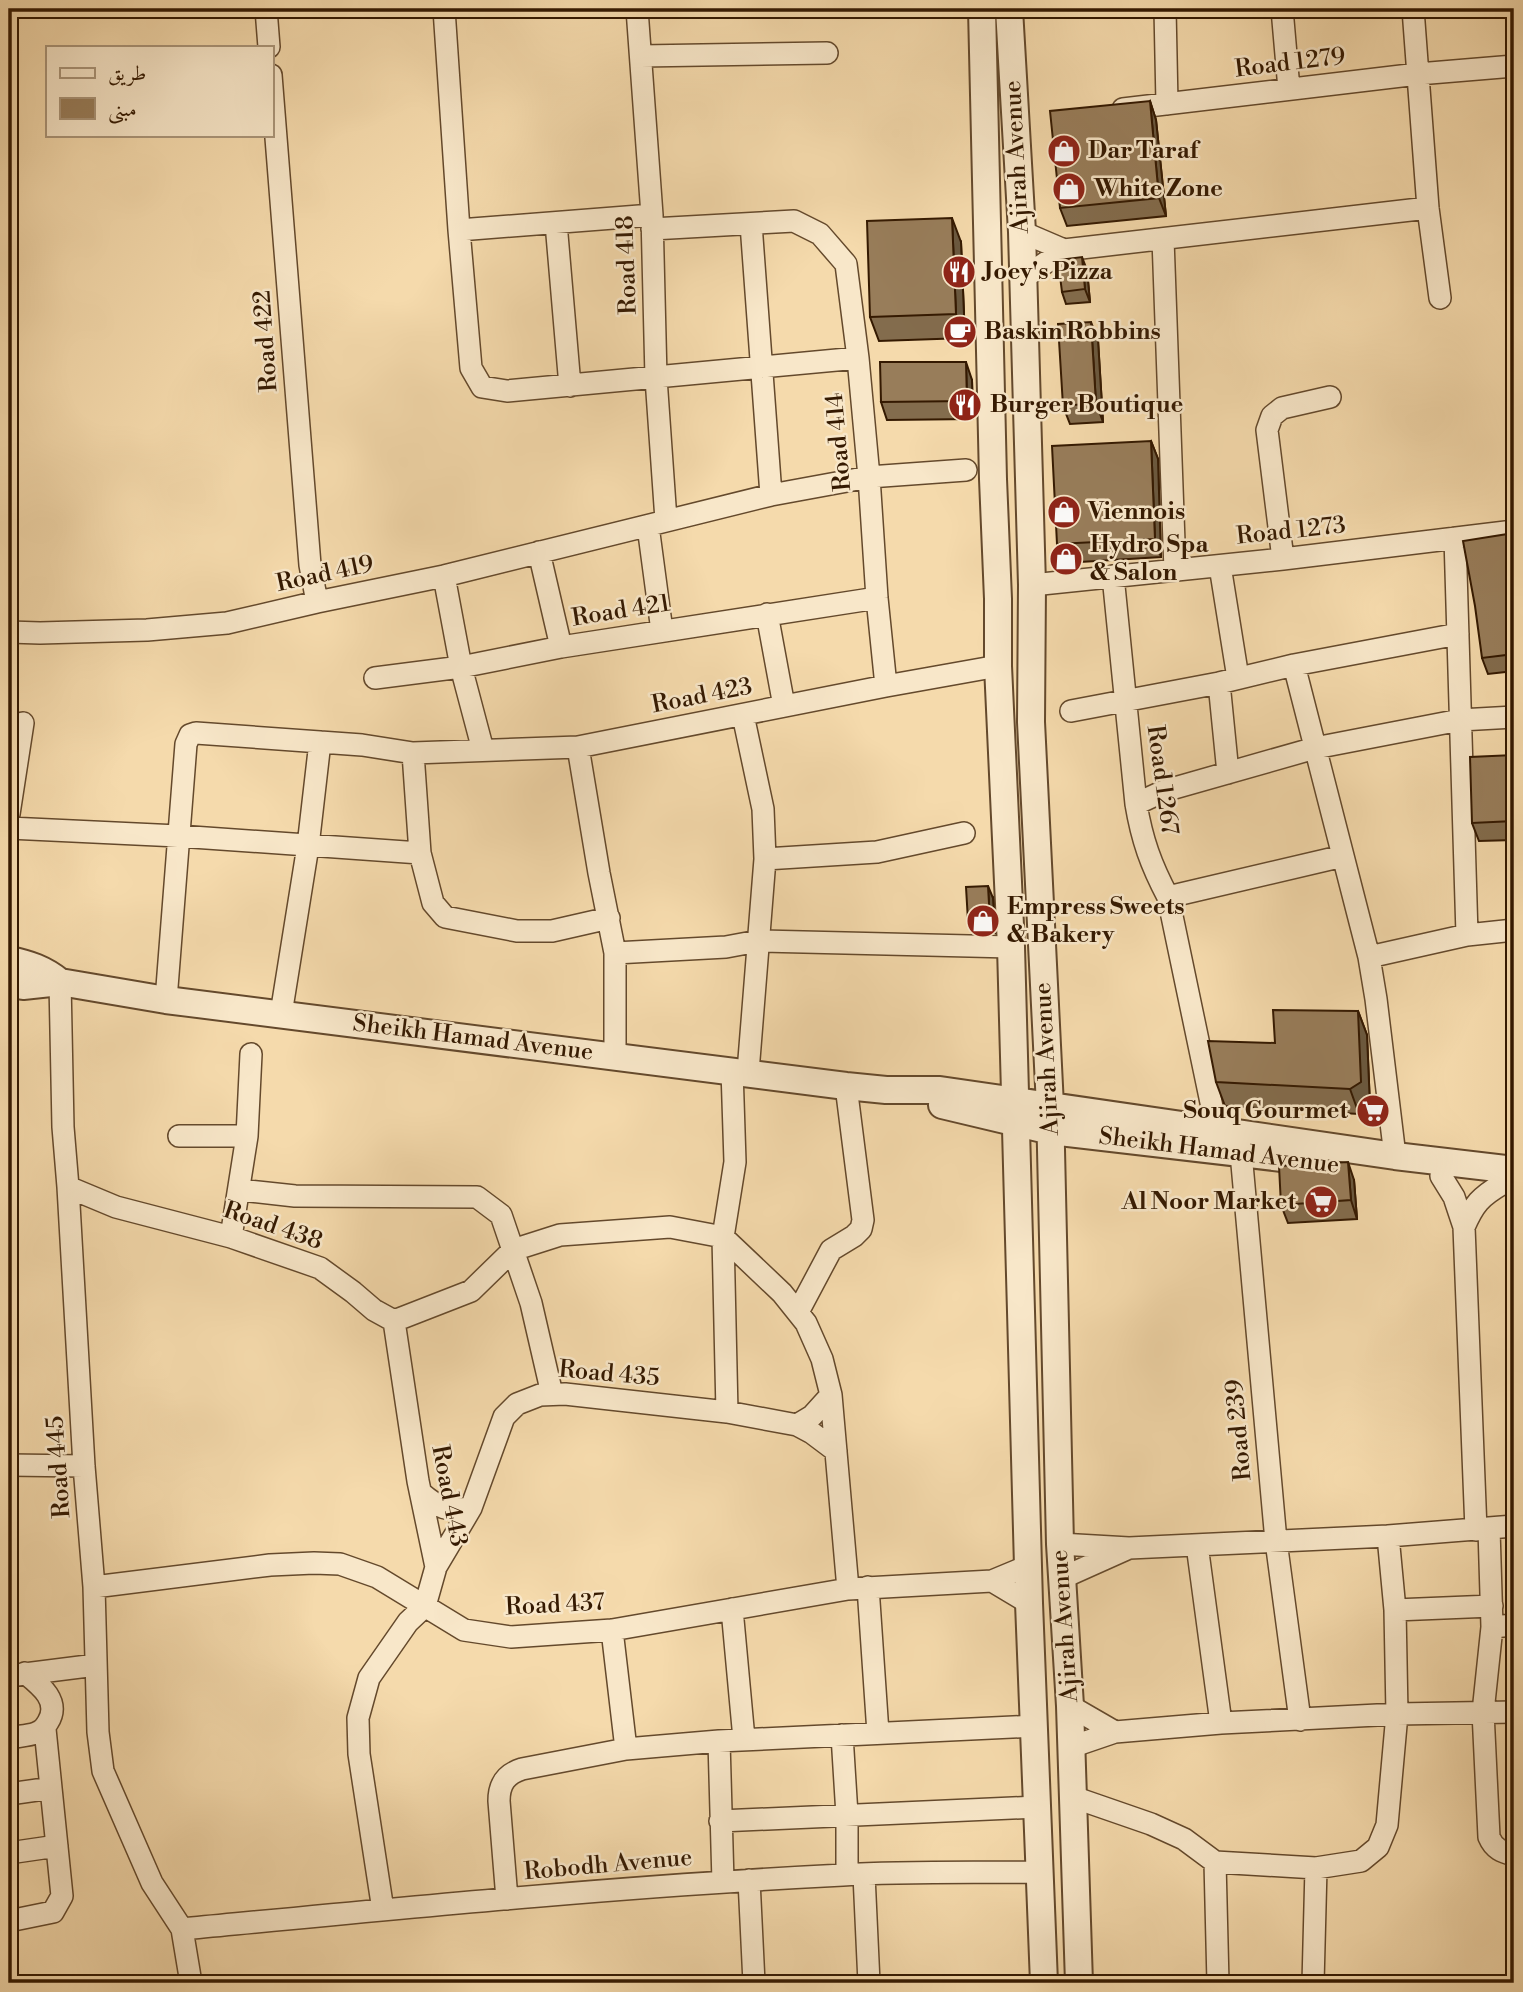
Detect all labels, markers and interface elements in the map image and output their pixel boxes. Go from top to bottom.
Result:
street label: Road 1279 [1233,41,1347,85]
legend [46,46,273,136]
text: طريق [108,61,146,87]
street label: Ajirah Avenue [998,80,1036,235]
text: مبنى [108,97,137,124]
shop icon: Dar Taraf [1045,132,1083,170]
place label: Dar Taraf [1088,136,1201,166]
shop icon: White Zone [1050,170,1088,208]
place label: White Zone [1093,174,1223,204]
street label: Road 418 [610,215,644,315]
restaurant icon: Joey's Pizza [940,253,978,291]
place label: Joey's Pizza [981,257,1114,287]
street label: Road 422 [247,289,285,393]
cafe icon: Baskin Robbins [941,313,979,351]
place label: Baskin Robbins [984,317,1161,347]
restaurant icon: Burger Boutique [946,386,984,424]
place label: Burger Boutique [990,390,1184,420]
street label: Road 414 [820,392,858,492]
shop icon: Viennois [1045,493,1083,531]
place label: Viennois [1087,497,1185,527]
street label: Road 1273 [1235,510,1347,552]
place label: Hydro Spa & Salon [1090,530,1209,588]
shop icon: Hydro Spa & Salon [1047,540,1085,578]
street label: Road 419 [274,549,376,599]
street label: Road 421 [570,588,673,634]
street label: Road 423 [649,672,755,720]
street label: Road 1267 [1139,723,1185,837]
place label: Empress Sweets & Bakery [1007,892,1184,950]
shop icon: Empress Sweets & Bakery [964,902,1002,940]
street label: Ajirah Avenue [1028,982,1066,1137]
street label: Sheikh Hamad Avenue [351,1008,595,1068]
supermarket icon: Souq Gourmet [1354,1092,1392,1130]
place label: Souq Gourmet [1183,1096,1348,1126]
street label: Sheikh Hamad Avenue [1097,1121,1341,1181]
supermarket icon: Al Noor Market [1302,1183,1340,1221]
place label: Al Noor Market [1121,1187,1296,1217]
street label: Road 438 [219,1195,327,1257]
street label: Road 435 [557,1355,661,1393]
street label: Road 239 [1220,1378,1258,1482]
street label: Road 445 [40,1415,78,1519]
street label: Road 443 [424,1443,474,1549]
street label: Ajirah Avenue [1045,1549,1085,1704]
street label: Road 437 [504,1587,606,1623]
street label: Robodh Avenue [522,1843,694,1887]

